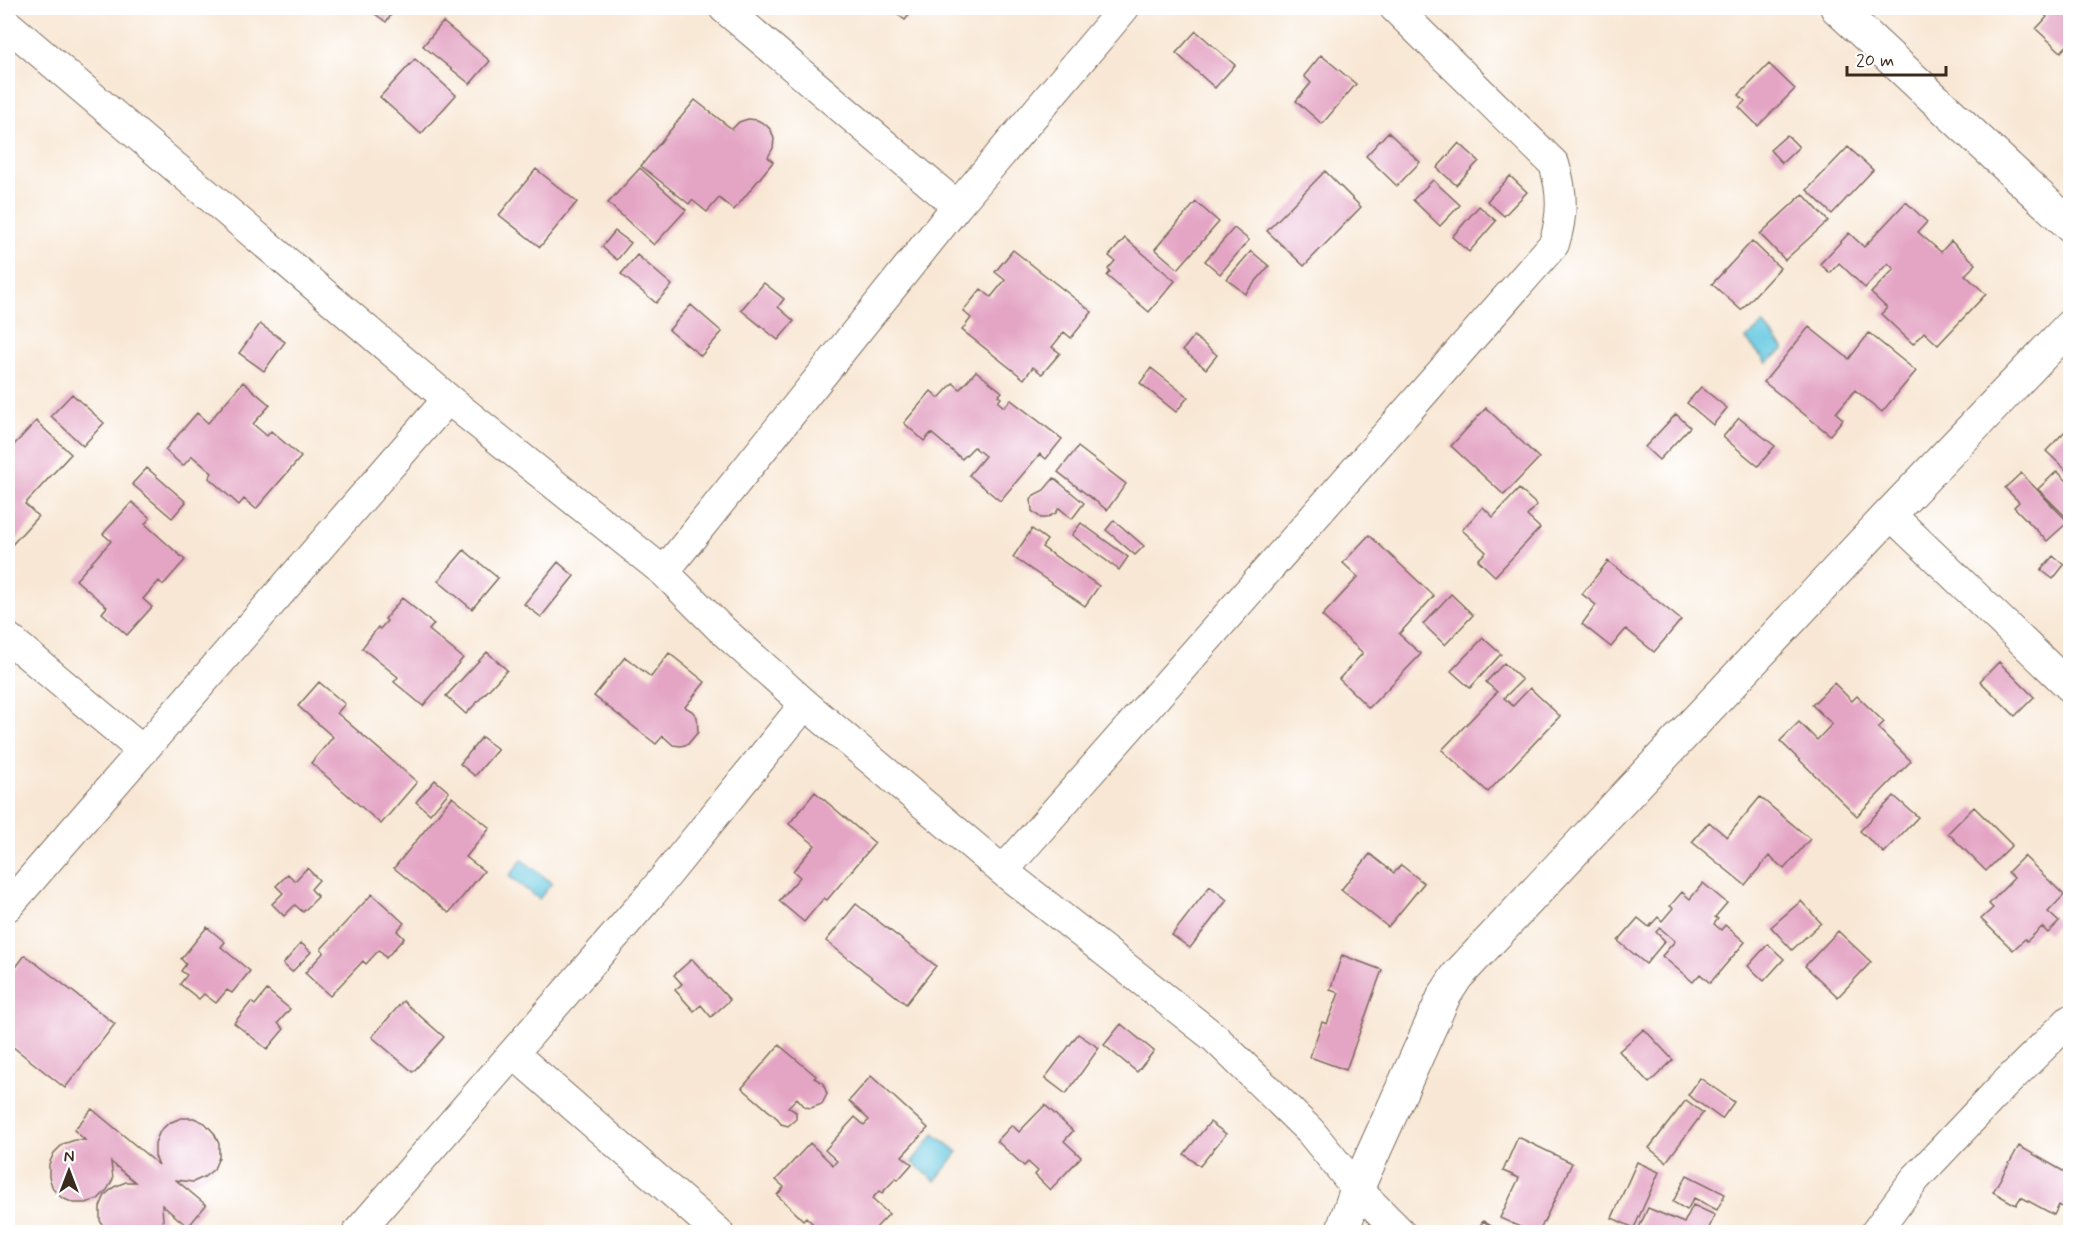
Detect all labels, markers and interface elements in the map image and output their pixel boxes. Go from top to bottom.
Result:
scale bar [1847,39,1946,77]
text: 20 m [1856,49,1894,73]
north arrow [39,1141,99,1201]
text: N [64,1147,74,1168]

